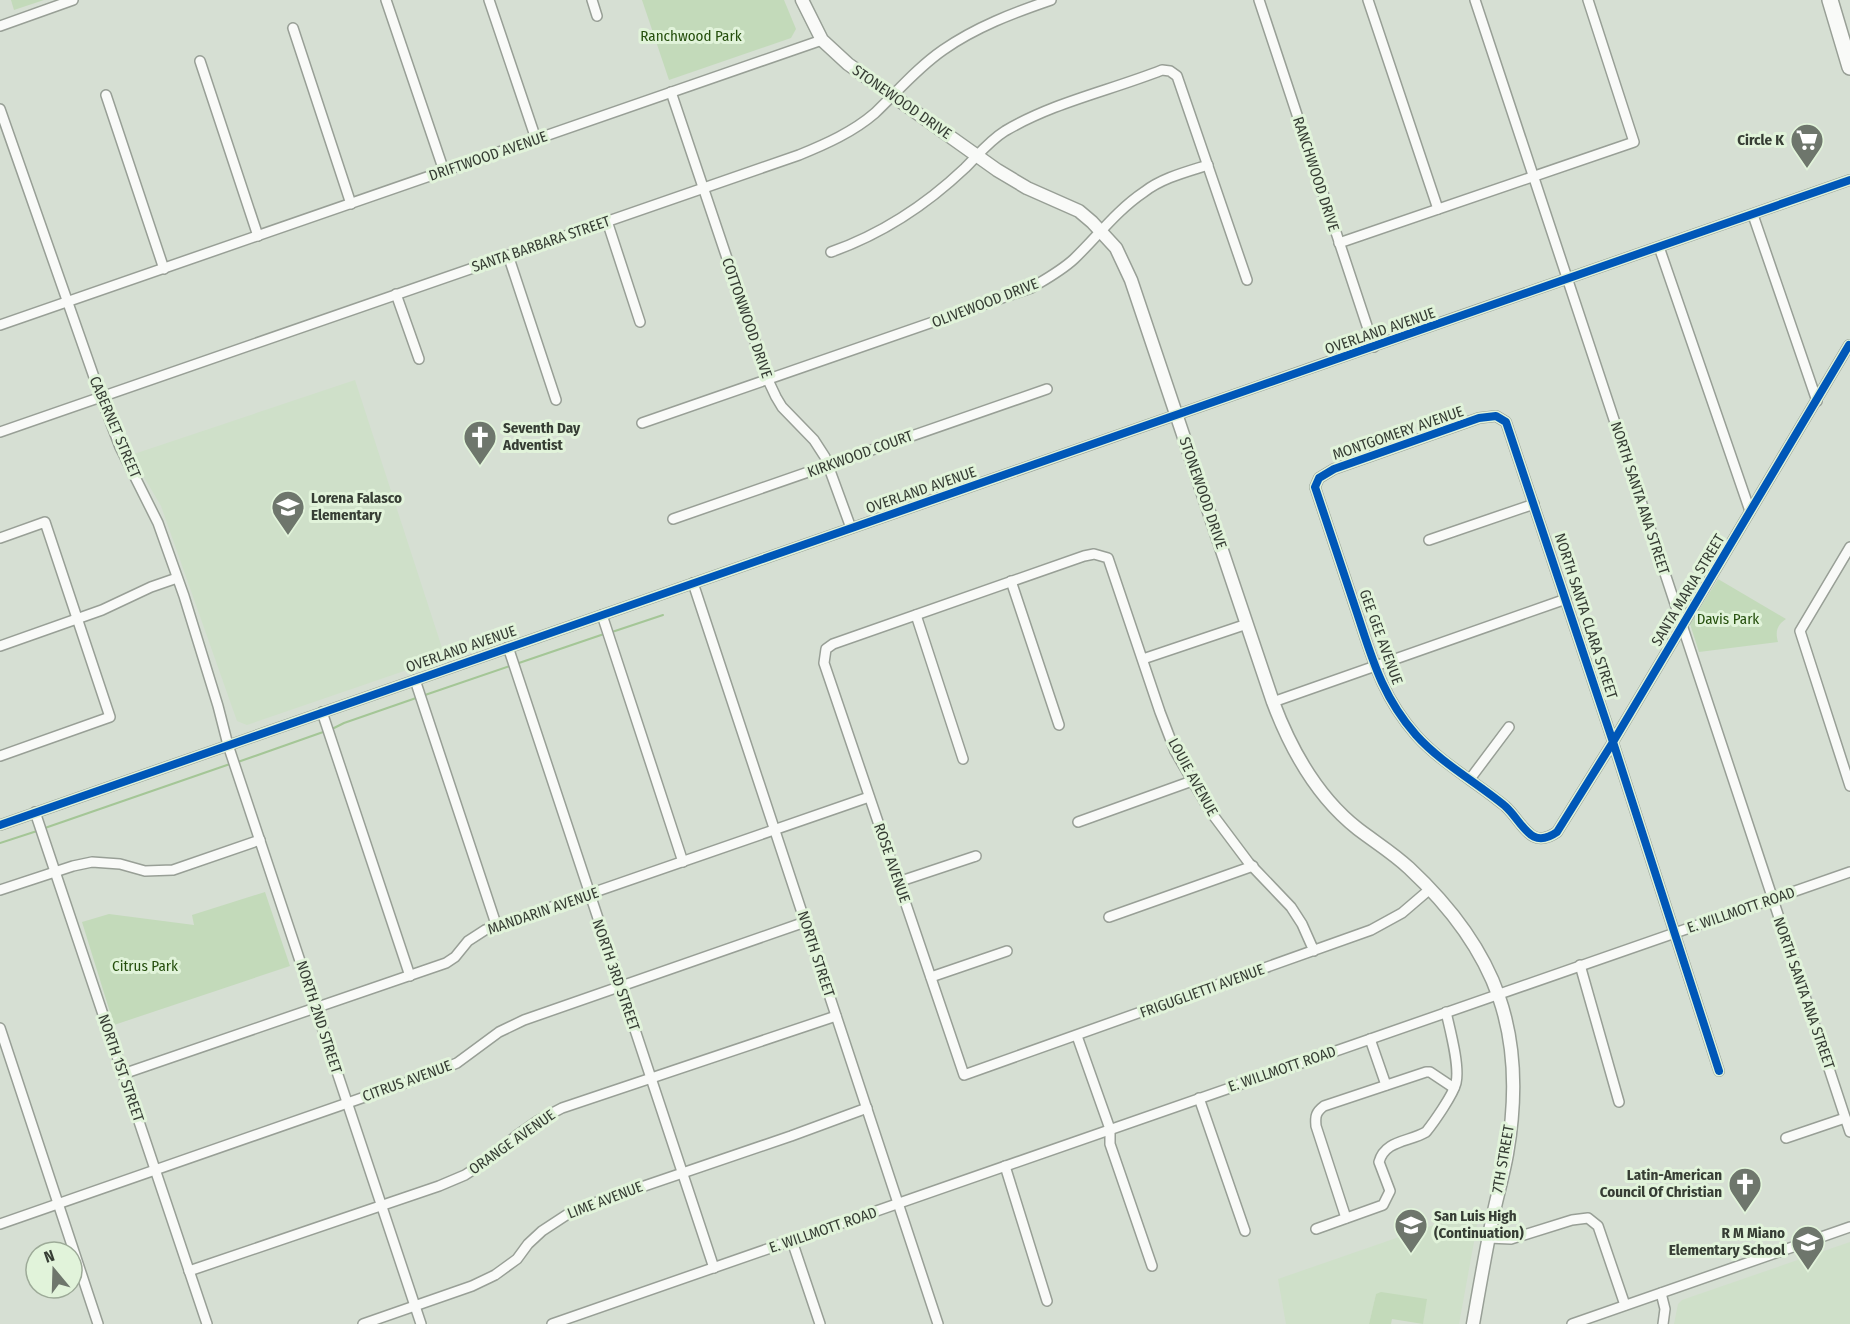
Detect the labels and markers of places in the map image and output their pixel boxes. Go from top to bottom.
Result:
supermarket icon: Circle K [1789,122,1825,169]
place label: Circle K [1737,131,1784,149]
church icon: Seventh Day Adventist [462,419,498,466]
place label: Seventh Day Adventist [502,419,581,454]
school or university icon: Lorena Falasco Elementary [270,489,306,536]
place label: Lorena Falasco Elementary [311,489,402,524]
place label: Latin-American Council Of Christian [1600,1166,1722,1201]
church icon: Latin-American Council Of Christian [1727,1166,1763,1213]
school or university icon: San Luis High (Continuation) [1393,1207,1429,1254]
place label: San Luis High (Continuation) [1434,1207,1524,1242]
place label: R M Miano Elementary School [1669,1224,1786,1259]
school or university icon: R M Miano Elementary School [1790,1224,1826,1271]

